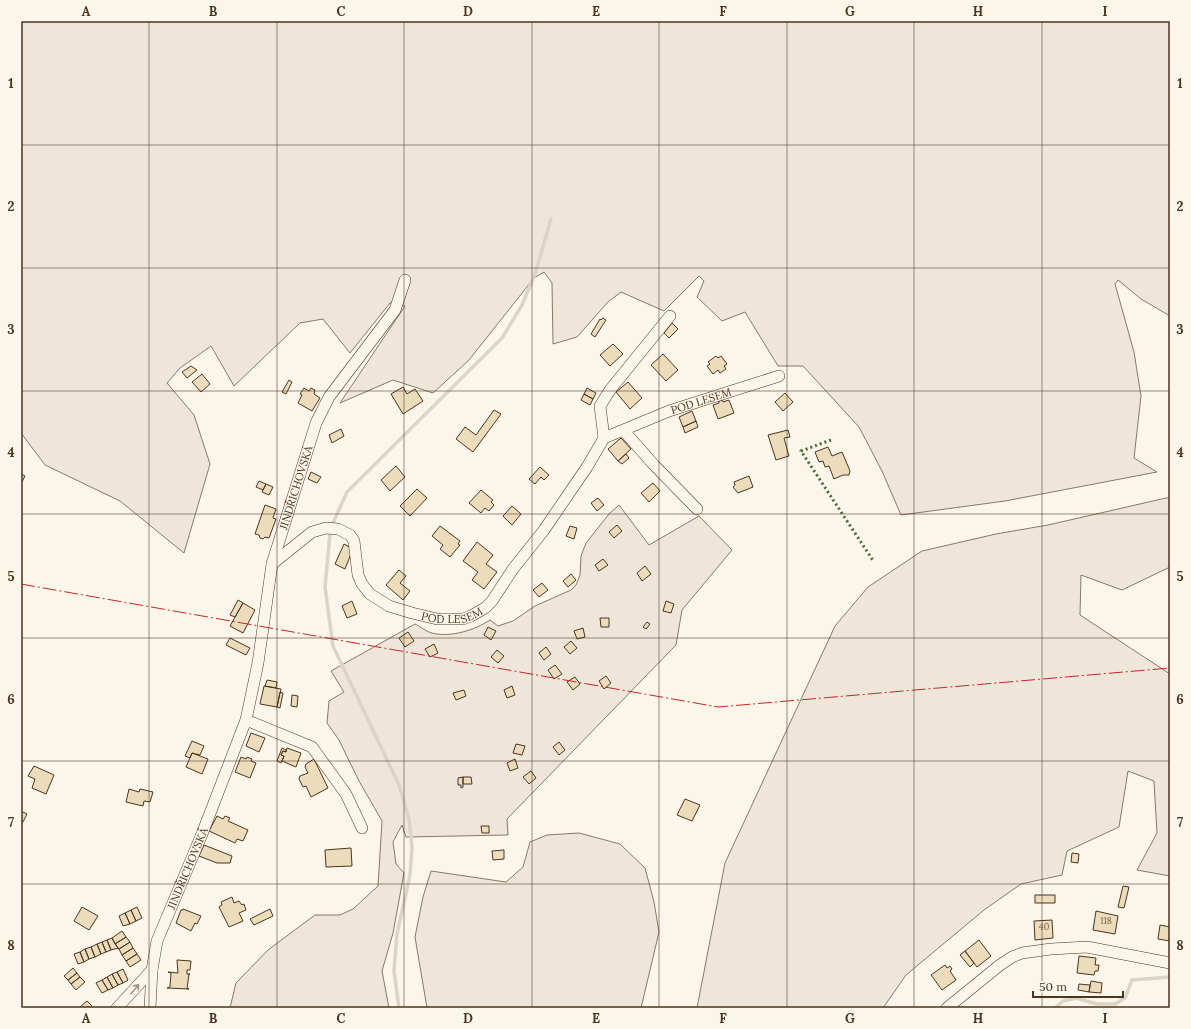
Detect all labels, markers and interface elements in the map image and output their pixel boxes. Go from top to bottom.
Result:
text: A [82,3,91,20]
text: B [209,3,218,20]
text: C [337,3,346,20]
text: D [463,3,473,20]
text: E [592,3,600,20]
text: F [719,3,727,20]
text: G [845,3,855,20]
text: H [973,3,983,20]
text: I [1102,3,1108,20]
text: 1 [8,75,14,92]
text: 1 [1177,75,1183,92]
text: 2 [8,198,15,215]
text: 2 [1177,198,1184,215]
text: 3 [7,321,15,338]
text: 3 [1176,321,1184,338]
street label: POD LESEM [669,385,733,417]
street label: JINDŘICHOVSKÁ [276,443,316,532]
text: 4 [7,444,15,461]
text: 4 [1176,444,1184,461]
text: 5 [7,568,15,585]
text: 5 [1176,568,1184,585]
street label: POD LESEM [420,604,485,626]
text: 6 [7,691,15,708]
text: 6 [1176,691,1184,708]
text: 7 [8,814,14,831]
text: 7 [1177,814,1183,831]
street label: JINDŘICHOVSKÁ [164,825,211,913]
house number: 118 [1100,915,1112,926]
house number: 40 [1039,921,1050,932]
text: 8 [7,937,15,954]
text: 8 [1176,937,1184,954]
scale bar [1033,973,1123,999]
text: 50 m [1039,979,1067,994]
one-way arrow [130,984,139,994]
text: A [82,1010,91,1027]
text: B [209,1010,218,1027]
text: C [337,1010,346,1027]
text: D [463,1010,473,1027]
text: E [592,1010,600,1027]
text: F [719,1010,727,1027]
text: G [845,1010,855,1027]
text: H [973,1010,983,1027]
text: I [1102,1010,1108,1027]

